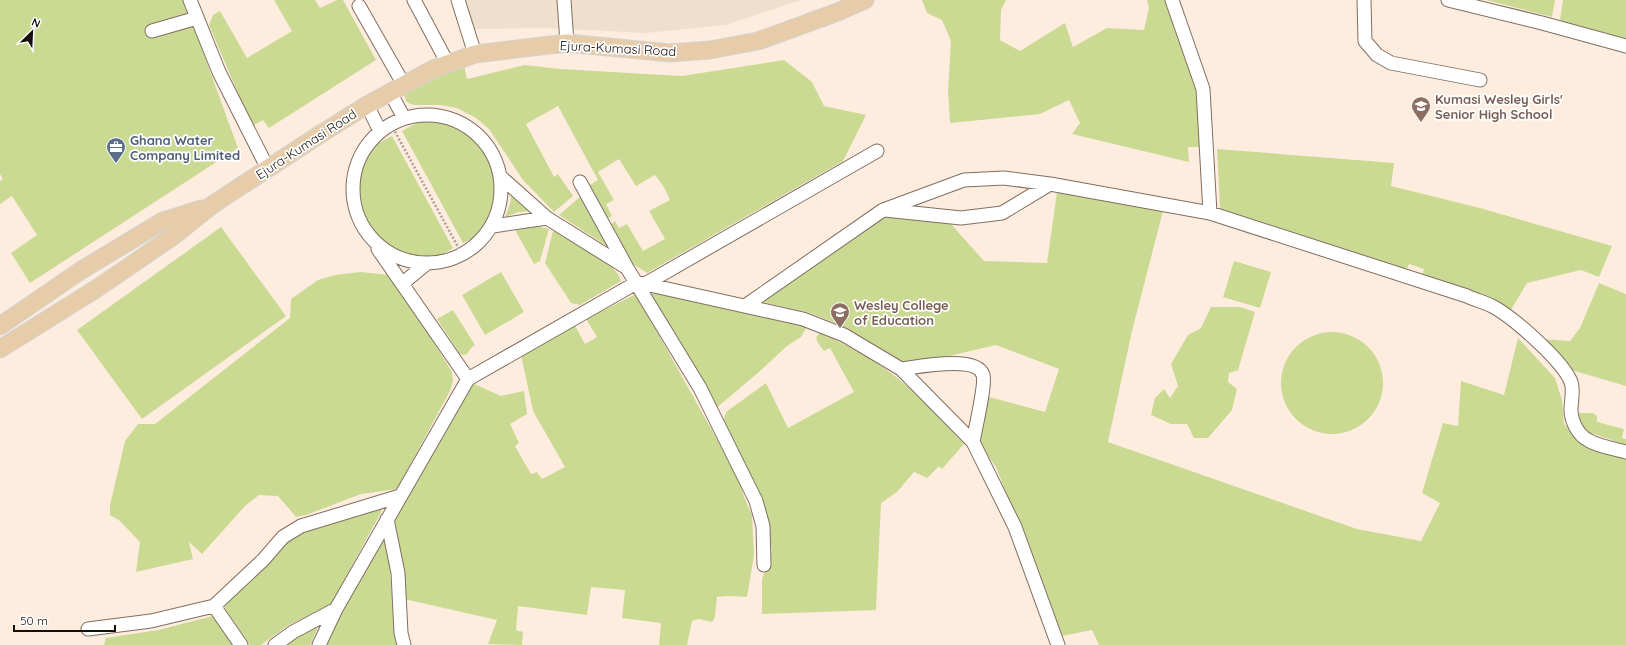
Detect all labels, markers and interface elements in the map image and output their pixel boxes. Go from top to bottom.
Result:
north arrow [12,12,52,52]
text: N [30,15,43,31]
street label: Ejura-Kumasi Road [559,37,677,59]
place label: Kumasi Wesley Girls' Senior High School [1435,91,1563,122]
school or university icon: Kumasi Wesley Girls' Senior High School [1410,95,1432,123]
street label: Ejura-Kumasi Road [253,106,359,182]
place label: Ghana Water Company Limited [130,132,240,163]
office icon: Ghana Water Company Limited [105,136,127,164]
place label: Wesley College of Education [854,297,949,328]
school or university icon: Wesley College of Education [829,301,851,329]
scale bar [14,607,115,633]
text: 50 m [20,613,48,628]

